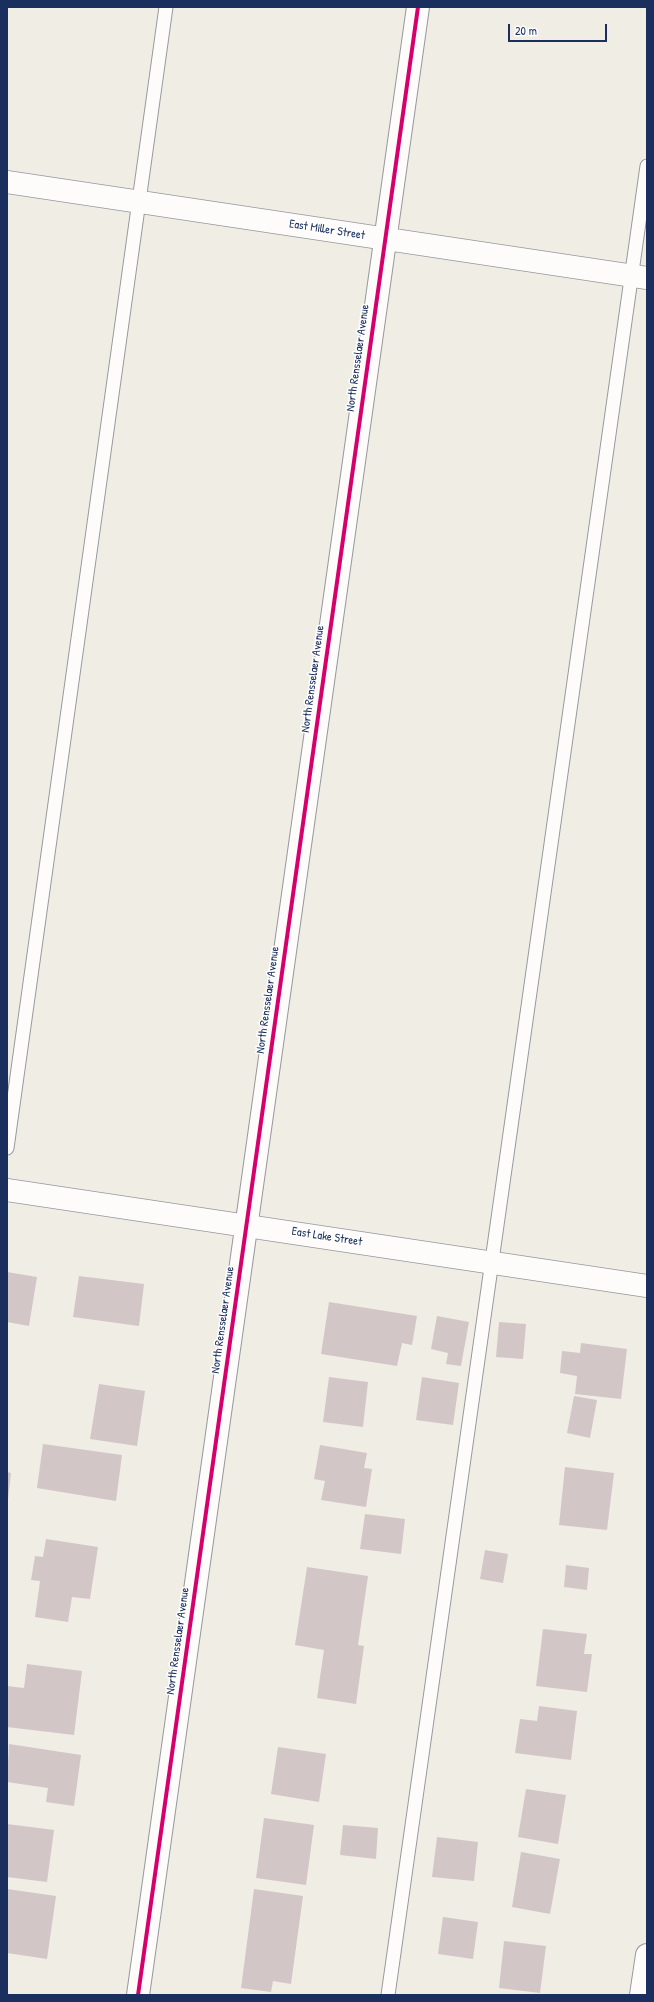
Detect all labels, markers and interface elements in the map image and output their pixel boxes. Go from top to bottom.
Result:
scale bar [510,16,609,42]
text: 20 m [515,22,537,39]
street label: East Miller Street [288,217,366,243]
street label: North Rensselaer Avenue [343,304,373,412]
street label: North Rensselaer Avenue [298,625,328,733]
street label: North Rensselaer Avenue [253,946,283,1054]
street label: East Lake Street [291,1224,363,1250]
street label: North Rensselaer Avenue [208,1266,238,1374]
street label: North Rensselaer Avenue [163,1587,193,1695]

